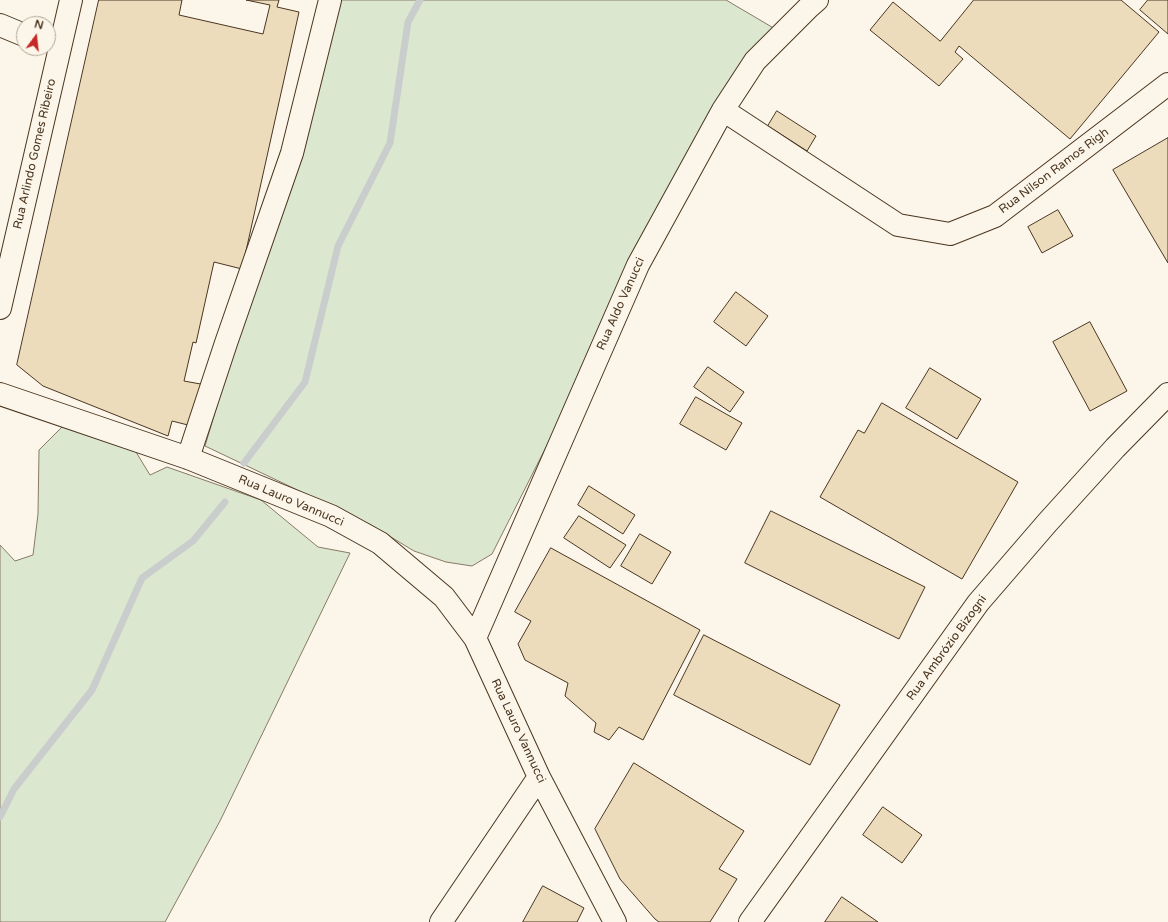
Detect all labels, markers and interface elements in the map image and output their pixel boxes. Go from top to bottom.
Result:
north arrow [16,16,56,56]
text: N [33,17,45,32]
street label: Rua Arlindo Gomes Ribeiro [11,77,59,231]
street label: Rua Nilson Ramos Righ [996,125,1112,217]
street label: Rua Aldo Vanucci [594,255,648,353]
street label: Rua Lauro Vannucci [236,472,346,530]
street label: Rua Ambrózio Bizogni [904,593,990,703]
street label: Rua Lauro Vannucci [487,677,549,785]

